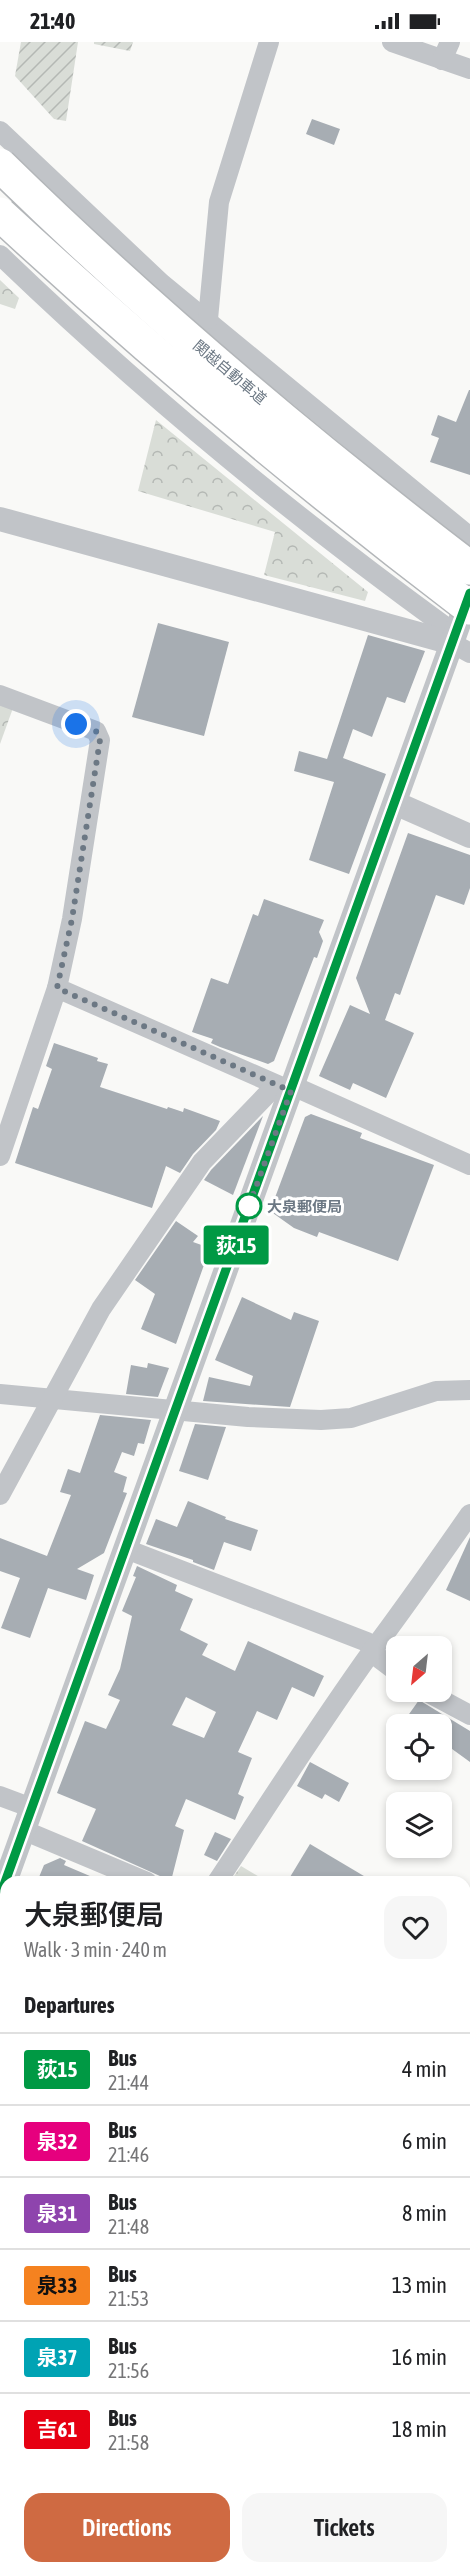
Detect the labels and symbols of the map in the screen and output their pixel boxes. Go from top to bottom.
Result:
street label: 関越自動車道 [190,337,270,407]
your location [61,709,91,739]
marker: 大泉郵便局 [236,1193,262,1219]
place label: 大泉郵便局 [267,1198,342,1215]
line badge: 荻15 [202,1226,270,1264]
north arrow [386,1636,452,1702]

